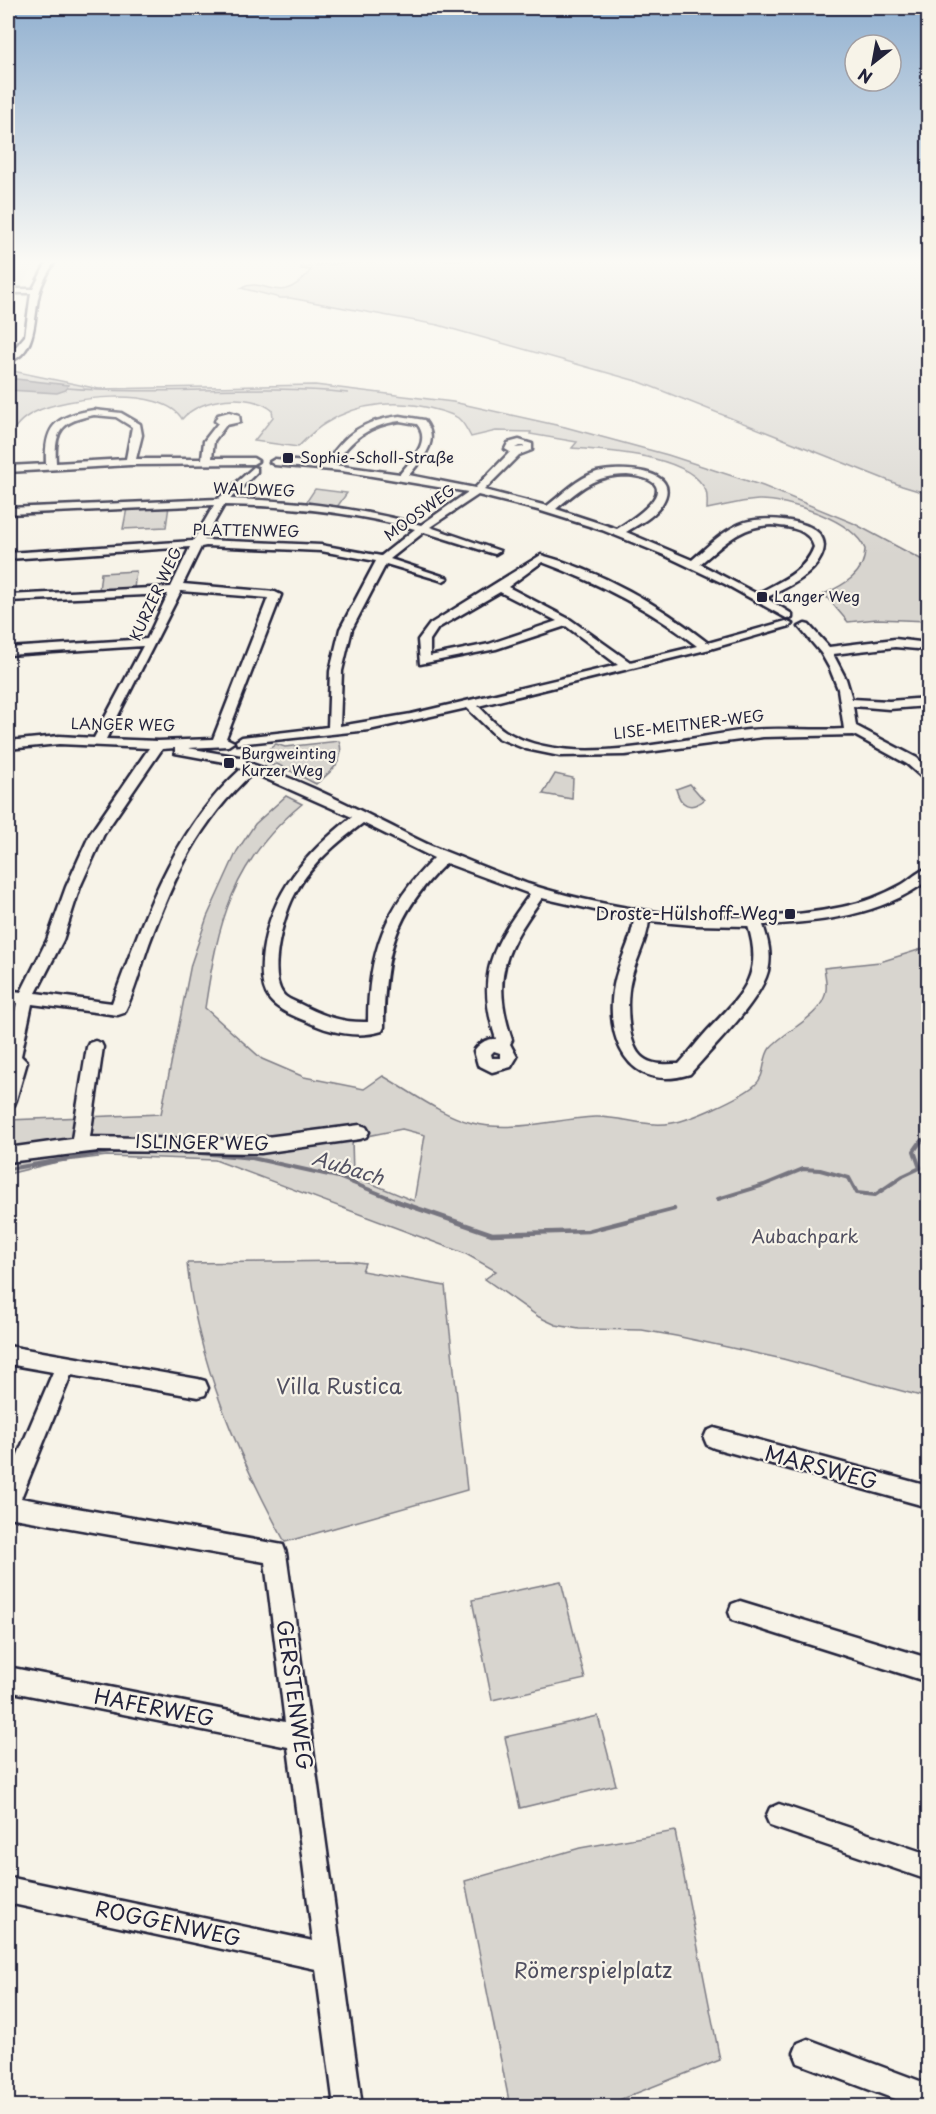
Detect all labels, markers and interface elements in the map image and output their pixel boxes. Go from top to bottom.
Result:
north arrow [843,33,903,93]
text: N [853,63,876,90]
place label: Sophie-Scholl-Straße [300,445,454,468]
marker: Sophie-Scholl-Straße [281,451,295,465]
street label: WALDWEG [213,476,295,501]
street label: MOOSWEG [379,478,460,546]
street label: PLATTENWEG [193,517,300,542]
street label: KURZER WEG [123,543,186,644]
place label: Langer Weg [774,584,860,607]
marker: Langer Weg [755,590,769,604]
street label: LISE-MEITNER-WEG [612,703,765,744]
street label: LANGER WEG [71,711,175,736]
place label: Burgweinting Kurzer Weg [241,741,336,781]
marker: Burgweinting Kurzer Weg [222,756,236,770]
place label: Droste-Hülshoff-Weg [596,899,778,926]
marker: Droste-Hülshoff-Weg [783,907,797,921]
street label: ISLINGER WEG [135,1127,269,1156]
water label: Aubach [309,1142,388,1192]
park label: Aubachpark [751,1222,859,1249]
park label: Villa Rustica [276,1369,403,1401]
street label: MARSWEG [762,1436,881,1496]
street label: GERSTENWEG [270,1618,322,1772]
street label: HAFERWEG [92,1679,217,1733]
street label: ROGGENWEG [93,1891,244,1953]
park label: Römerspielplatz [514,1953,672,1985]

